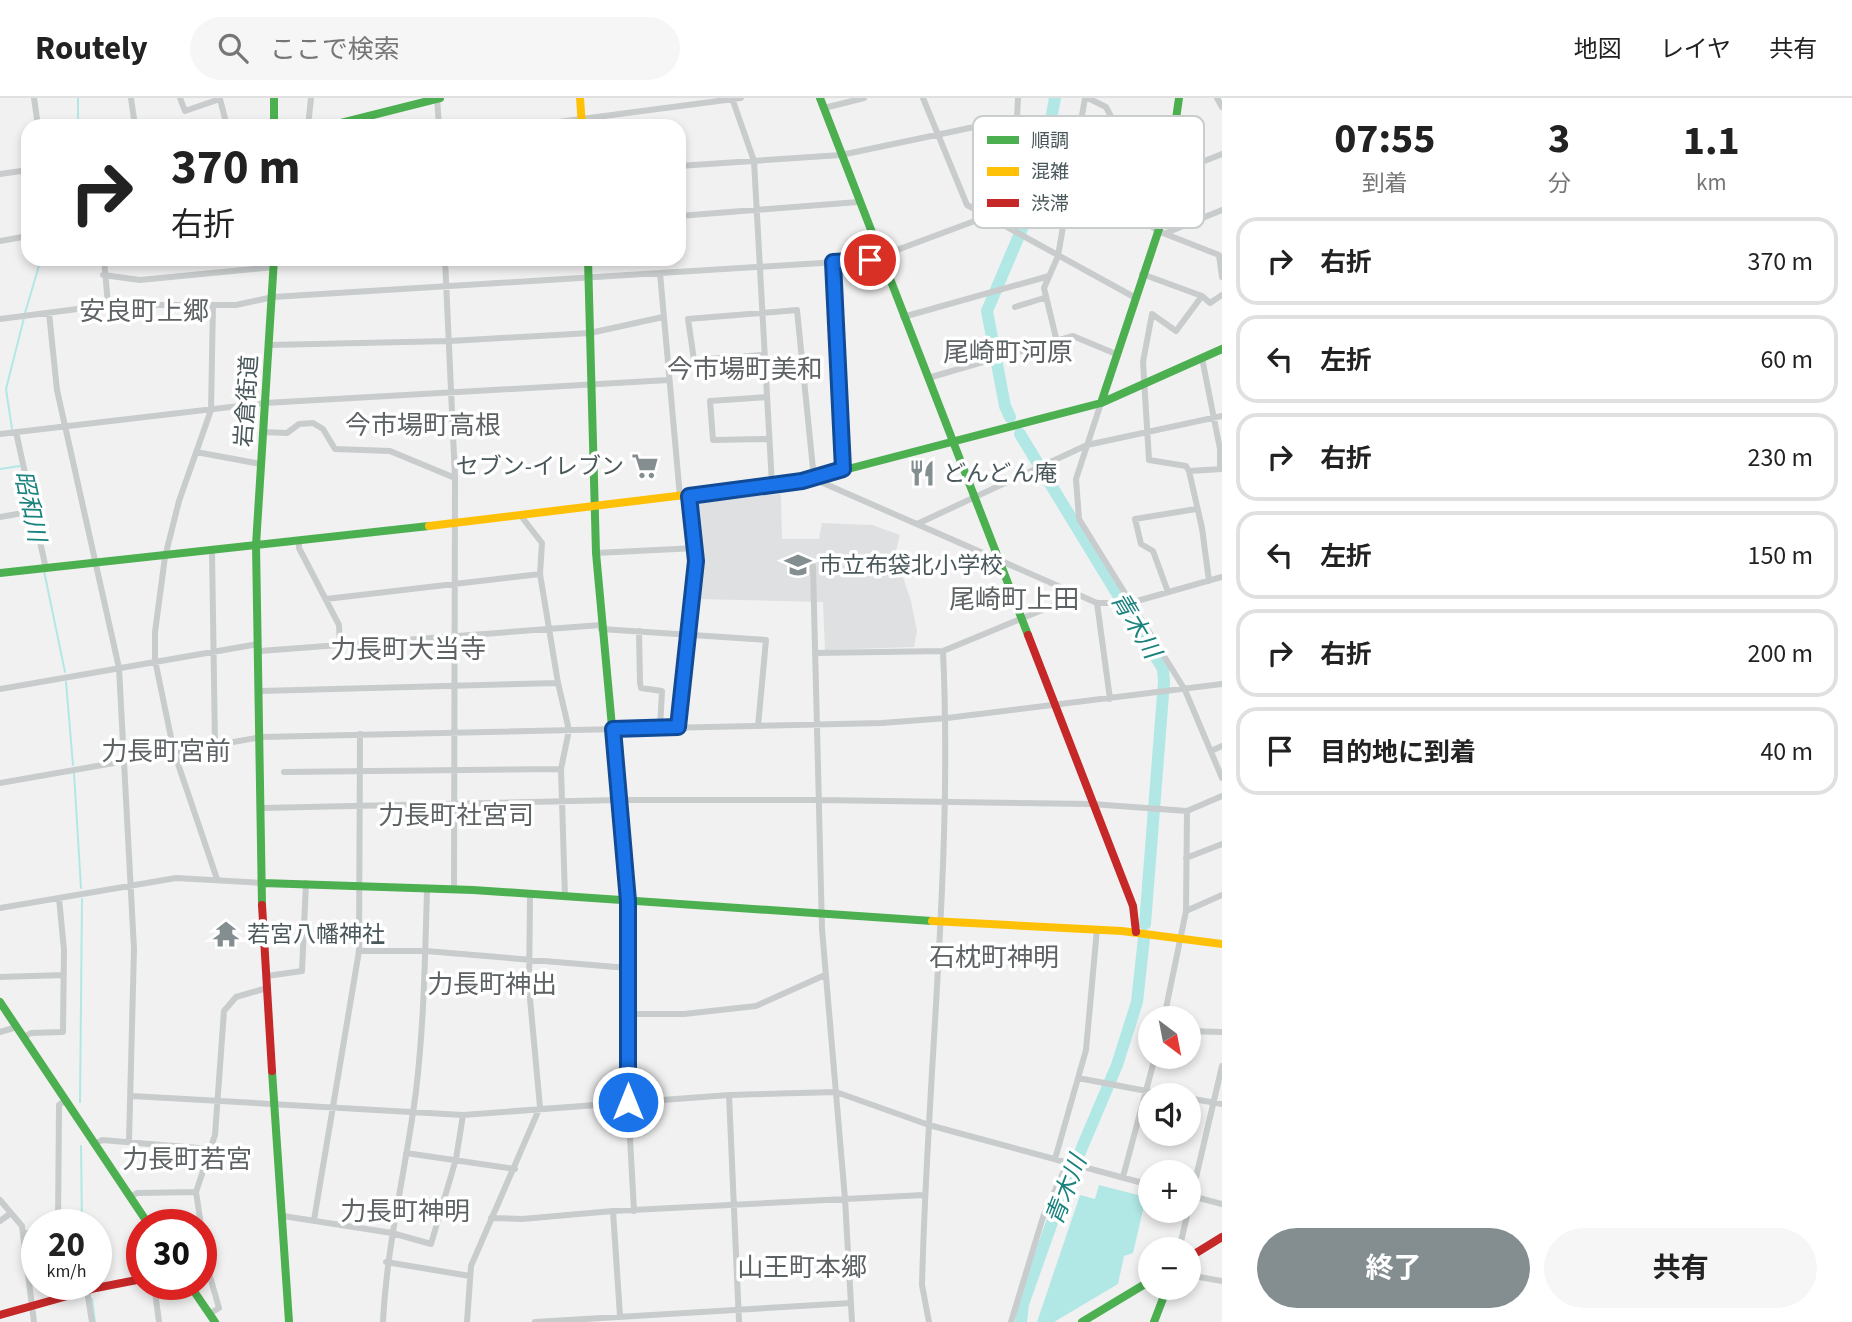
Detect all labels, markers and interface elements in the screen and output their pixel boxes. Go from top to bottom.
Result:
search box [190,17,680,80]
text: Routely [35,25,148,72]
icon: search [214,29,252,67]
text: ここで検索 [270,31,400,68]
text: 地図 [1574,32,1622,67]
text: レイヤ [1660,32,1731,67]
text: 共有 [1769,32,1817,67]
text: 07:55 [1334,109,1435,169]
text: 3 [1548,109,1570,169]
text: 1.1 [1683,111,1740,171]
legend [973,116,1204,228]
text: 順調 [1031,128,1069,155]
text: 370 m [171,133,300,203]
icon: right [56,147,147,238]
text: 混雑 [1031,159,1069,186]
text: km [1696,166,1727,199]
text: 到着 [1362,167,1408,200]
text: 分 [1548,167,1571,200]
text: 渋滞 [1031,191,1069,218]
text: 右折 [171,202,235,248]
pin [840,230,900,290]
icon: arrive [851,241,889,279]
icon: right [1261,242,1299,280]
text: 370 m [1747,243,1813,280]
text: 右折 [1320,244,1372,281]
district label: 安良町上郷 [79,293,209,330]
district label: 尾崎町河原 [943,334,1073,371]
icon: left [1261,340,1299,378]
text: 60 m [1760,341,1813,378]
text: 左折 [1320,342,1372,379]
district label: 今市場町美和 [667,351,823,388]
street label: 岩倉街道 [227,354,266,448]
district label: 今市場町高根 [345,407,501,444]
icon: right [1261,438,1299,476]
text: 230 m [1747,439,1813,476]
text: 右折 [1320,440,1372,477]
place label: セブン-イレブン [456,450,624,483]
supermarket icon: セブン-イレブン [630,451,660,481]
place label: どんどん庵 [943,457,1057,490]
restaurant icon: どんどん庵 [907,458,937,488]
water label: 昭和川 [5,467,55,548]
icon: left [1261,536,1299,574]
text: 150 m [1747,537,1813,574]
text: 左折 [1320,538,1372,575]
place label: 市立布袋北小学校 [819,549,1003,582]
school or university icon: 市立布袋北小学校 [783,550,813,580]
district label: 尾崎町上田 [949,581,1079,618]
water label: 青木川 [1102,585,1171,668]
district label: 力長町大当寺 [330,631,486,668]
icon: right [1261,634,1299,672]
text: 200 m [1747,635,1813,672]
text: 右折 [1320,636,1372,673]
icon: arrive [1261,732,1299,770]
district label: 力長町宮前 [101,733,231,770]
text: 40 m [1760,733,1813,770]
text: 目的地に到着 [1320,734,1476,771]
district label: 力長町社宮司 [378,797,534,834]
place label: 若宮八幡神社 [247,918,385,951]
temple icon: 若宮八幡神社 [211,919,241,949]
district label: 石枕町神明 [929,939,1059,976]
district label: 力長町神出 [427,966,557,1003]
north arrow [1138,1006,1200,1069]
map controls [1138,1006,1201,1300]
position arrow [591,1065,665,1139]
button: sound [1138,1083,1201,1146]
district label: 力長町若宮 [122,1141,252,1178]
water label: 青木川 [1037,1147,1097,1230]
button: + [1138,1160,1201,1223]
district label: 力長町神明 [340,1193,470,1230]
speed limit sign: 30 [126,1209,217,1300]
text: 20 [48,1220,85,1270]
button: 終了 [1257,1228,1530,1308]
button: 共有 [1544,1228,1817,1308]
button: − [1138,1237,1201,1300]
district label: 山王町本郷 [737,1249,867,1286]
text: km/h [47,1259,86,1284]

